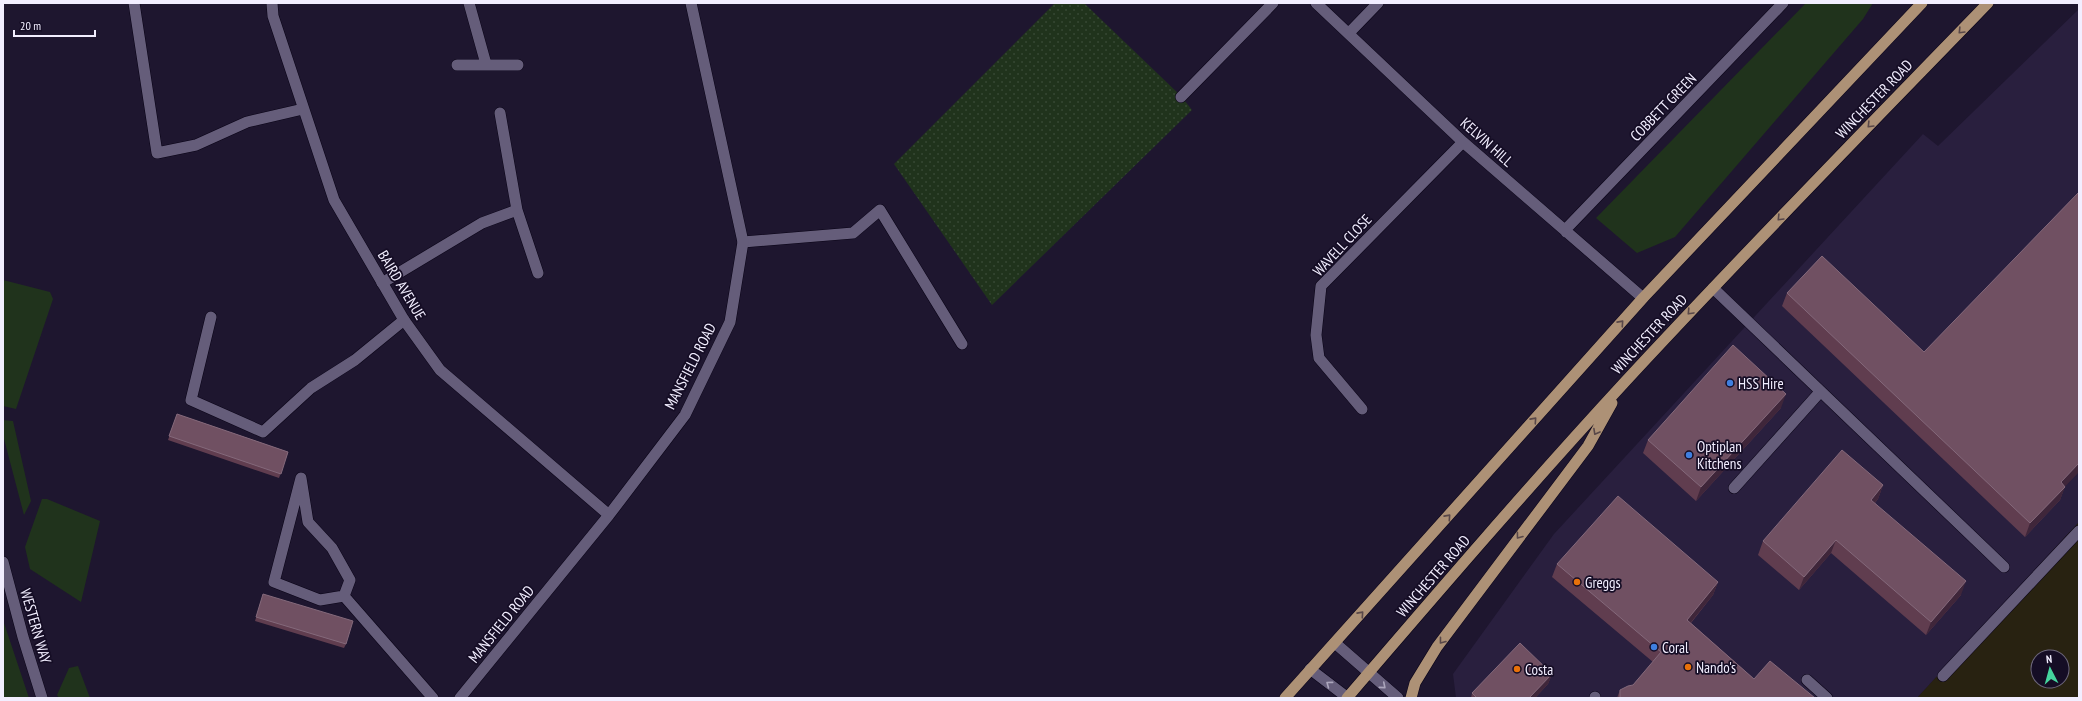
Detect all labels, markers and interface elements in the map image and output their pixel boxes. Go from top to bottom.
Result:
scale bar [14,12,95,38]
text: 20 m [20,18,41,33]
one-way arrow [1958,26,1965,34]
street label: WINCHESTER ROAD [1832,55,1917,143]
street label: COBBETT GREEN [1626,69,1700,145]
street label: KELVIN HILL [1457,113,1518,171]
one-way arrow [1867,120,1875,128]
street label: WAVELL CLOSE [1308,210,1376,280]
one-way arrow [1777,213,1785,221]
street label: BAIRD AVENUE [374,247,430,323]
street label: WINCHESTER ROAD [1607,290,1691,378]
one-way arrow [1687,307,1695,315]
street label: MANSFIELD ROAD [660,320,720,412]
one-way arrow [1616,320,1624,328]
place label: HSS Hire [1738,374,1784,393]
marker: HSS Hire [1725,378,1735,388]
one-way arrow [1530,417,1537,425]
one-way arrow [1593,427,1600,435]
place label: Optiplan Kitchens [1697,437,1742,473]
marker: Optiplan Kitchens [1684,450,1694,460]
one-way arrow [1443,514,1450,522]
street label: WINCHESTER ROAD [1392,531,1474,621]
one-way arrow [1517,532,1524,539]
place label: Greggs [1585,573,1621,592]
marker: Greggs [1572,577,1582,587]
street label: MANSFIELD ROAD [464,581,538,667]
street label: WESTERN WAY [16,586,56,666]
one-way arrow [1356,611,1363,618]
one-way arrow [1439,636,1446,643]
place label: Coral [1662,638,1689,657]
marker: Coral [1649,642,1659,652]
north arrow [2030,649,2070,689]
text: N [2045,652,2053,666]
place label: Nando's [1696,658,1736,677]
place label: Costa [1525,660,1553,679]
marker: Nando's [1683,662,1693,672]
marker: Costa [1512,664,1522,674]
one-way arrow [1326,681,1333,688]
one-way arrow [1379,681,1386,688]

